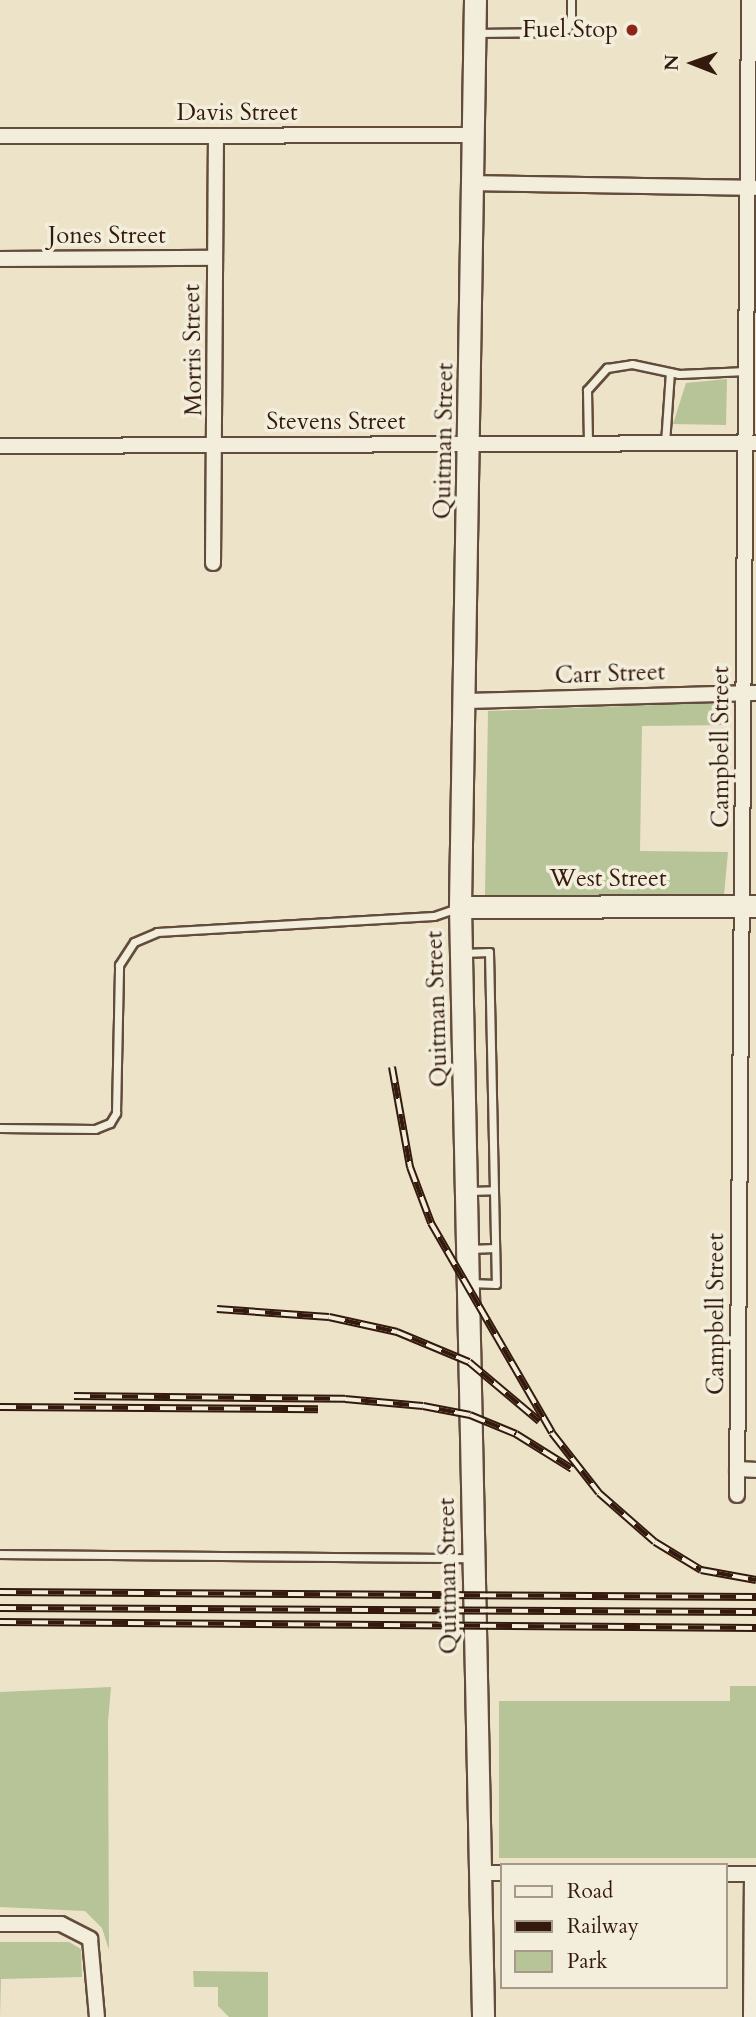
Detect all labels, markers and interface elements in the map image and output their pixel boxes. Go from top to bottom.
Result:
place label: Fuel Stop [522,16,618,44]
marker: Fuel Stop [624,22,640,38]
north arrow [658,28,728,98]
text: N [659,54,685,71]
street label: Davis Street [177,99,297,127]
street label: Jones Street [48,222,166,250]
street label: Morris Street [177,284,209,416]
street label: Quitman Street [428,362,460,520]
street label: Stevens Street [266,408,406,436]
street label: Carr Street [554,658,666,690]
street label: Campbell Street [707,666,735,828]
street label: West Street [549,865,667,893]
street label: Quitman Street [420,930,454,1088]
street label: Campbell Street [702,1233,730,1395]
street label: Quitman Street [432,1497,464,1655]
legend [500,1863,728,1989]
text: Road [567,1877,613,1906]
text: Railway [567,1912,639,1941]
text: Park [567,1947,607,1976]

